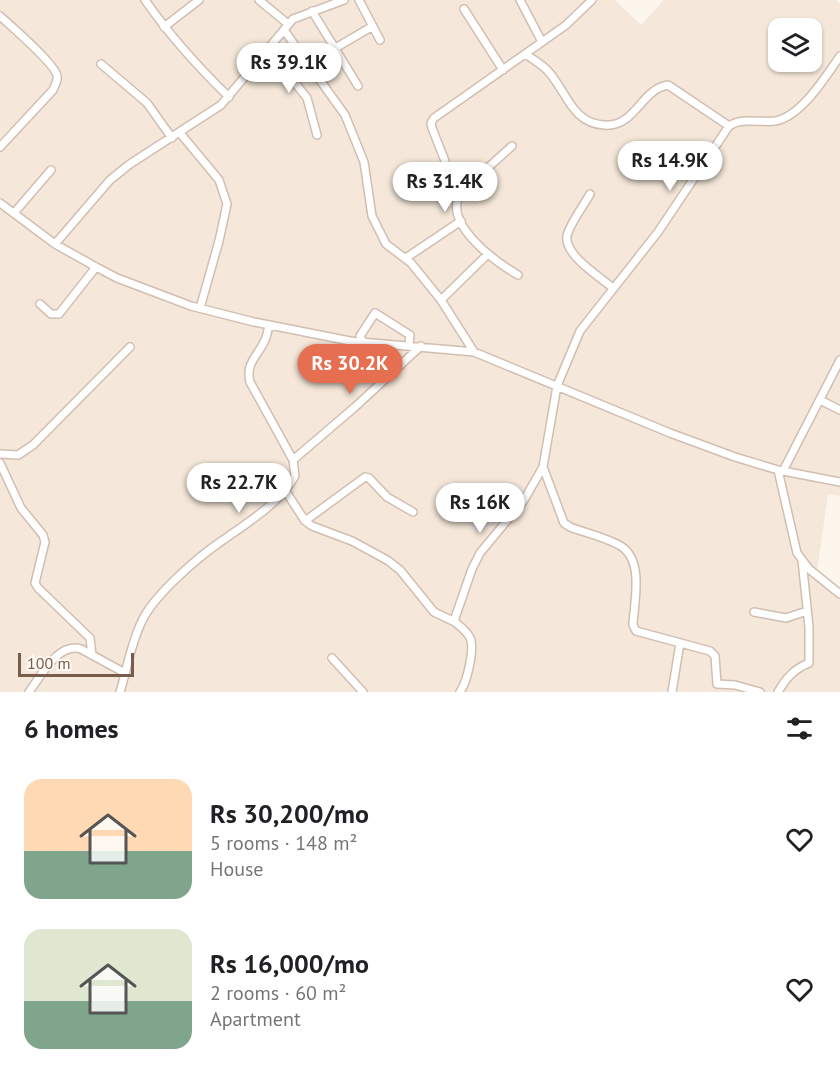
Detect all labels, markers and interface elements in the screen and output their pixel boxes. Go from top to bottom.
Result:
map controls [768,18,822,72]
button: layers [768,18,822,72]
pin: Rs 39.1K [227,43,351,94]
text: Rs 39.1K [251,49,327,75]
pin: Rs 14.9K [608,141,732,192]
text: Rs 14.9K [632,147,708,173]
pin: Rs 31.4K [383,162,507,213]
text: Rs 31.4K [407,168,483,194]
pin: Rs 30.2K [288,344,412,395]
text: Rs 30.2K [312,350,388,376]
pin: Rs 22.7K [177,463,301,514]
text: Rs 22.7K [201,469,277,495]
pin: Rs 16K [431,483,529,534]
text: Rs 16K [450,489,510,515]
scale bar [18,650,134,678]
text: 100 m [27,653,70,673]
text: 6 homes [24,712,119,745]
icon: filters [783,712,816,745]
text: Rs 30,200/mo [210,797,369,830]
icon: home [72,803,144,875]
icon: heart [783,823,816,856]
text: 5 rooms · 148 m² [210,830,357,856]
text: House [210,856,264,882]
text: Rs 16,000/mo [210,947,369,980]
icon: home [72,953,144,1025]
icon: heart [783,973,816,1006]
text: 2 rooms · 60 m² [210,980,346,1006]
text: Apartment [210,1006,301,1032]

